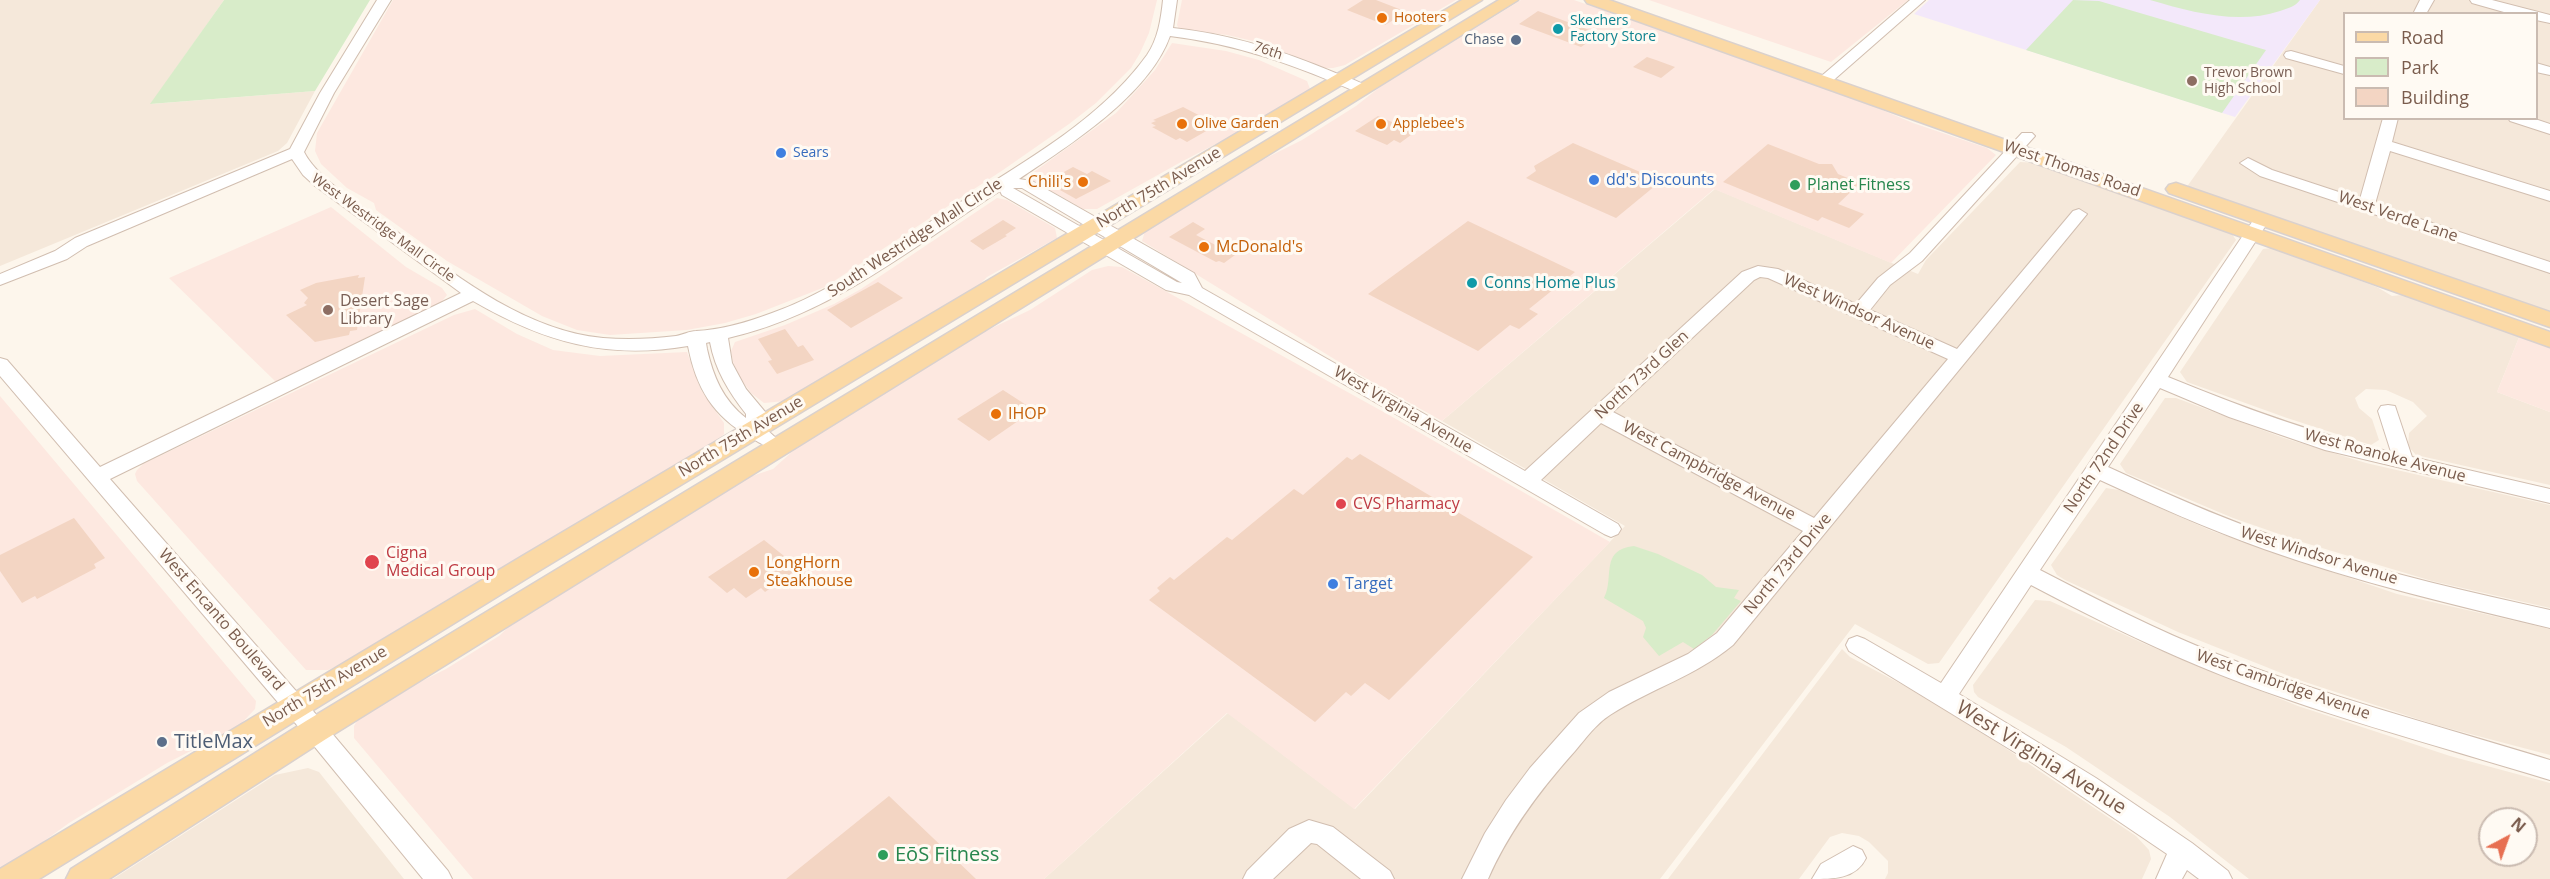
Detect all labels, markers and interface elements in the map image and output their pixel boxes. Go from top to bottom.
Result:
place label: Hooters [1394,10,1446,26]
marker: Hooters [1375,11,1389,25]
legend [2343,12,2538,120]
place label: Skechers Factory Store [1570,13,1656,46]
marker: Skechers Factory Store [1551,22,1565,36]
text: Road [2401,25,2444,49]
place label: Chase [1464,32,1504,48]
marker: Chase [1509,33,1523,47]
street label: 76th [1251,38,1285,64]
text: Park [2401,55,2439,79]
place label: Trevor Brown High School [2204,65,2293,98]
marker: Trevor Brown High School [2185,74,2199,88]
text: Building [2401,85,2469,109]
place label: Olive Garden [1194,116,1279,132]
place label: Applebee's [1393,116,1464,132]
marker: Olive Garden [1175,117,1189,131]
marker: Applebee's [1374,117,1388,131]
street label: West Thomas Road [2001,137,2143,201]
street label: North 75th Avenue [1093,143,1225,233]
place label: Sears [793,145,829,161]
marker: Sears [774,146,788,160]
street label: West Westridge Mall Circle [308,170,458,286]
place label: dd's Discounts [1606,170,1714,190]
place label: Chili's [1028,172,1071,192]
marker: dd's Discounts [1587,173,1601,187]
street label: South Westridge Mall Circle [824,174,1006,302]
marker: Chili's [1076,175,1090,189]
place label: Planet Fitness [1807,175,1910,195]
marker: Planet Fitness [1788,178,1802,192]
street label: West Verde Lane [2336,188,2460,246]
place label: McDonald's [1216,237,1303,257]
marker: McDonald's [1197,240,1211,254]
street label: West Windsor Avenue [1781,270,1937,354]
place label: Conns Home Plus [1484,273,1616,293]
marker: Conns Home Plus [1465,276,1479,290]
place label: Desert Sage Library [340,291,429,329]
marker: Desert Sage Library [321,303,335,317]
street label: North 73rd Glen [1591,327,1693,423]
street label: West Virginia Avenue [1330,363,1476,457]
street label: North 75th Avenue [675,392,807,482]
street label: North 72nd Drive [2060,399,2148,517]
place label: IHOP [1008,404,1046,424]
marker: IHOP [989,407,1003,421]
street label: West Campbridge Avenue [1620,417,1798,525]
street label: West Roanoke Avenue [2302,425,2468,487]
place label: CVS Pharmacy [1353,494,1460,514]
marker: CVS Pharmacy [1334,497,1348,511]
street label: North 73rd Drive [1740,510,1836,618]
street label: West Windsor Avenue [2238,523,2400,589]
place label: Cigna Medical Group [386,543,495,581]
street label: West Encanto Boulevard [154,545,288,695]
marker: Cigna Medical Group [363,553,381,571]
place label: LongHorn Steakhouse [766,553,853,591]
marker: LongHorn Steakhouse [747,565,761,579]
place label: Target [1345,574,1393,594]
marker: Target [1326,577,1340,591]
street label: North 75th Avenue [259,642,391,732]
street label: West Cambridge Avenue [2193,646,2373,724]
street label: West Virginia Avenue [1952,696,2130,820]
place label: TitleMax [174,730,253,754]
marker: TitleMax [155,735,169,749]
north arrow [2478,807,2538,867]
text: N [2506,812,2531,837]
place label: EōS Fitness [895,843,999,867]
marker: EōS Fitness [876,848,890,862]

